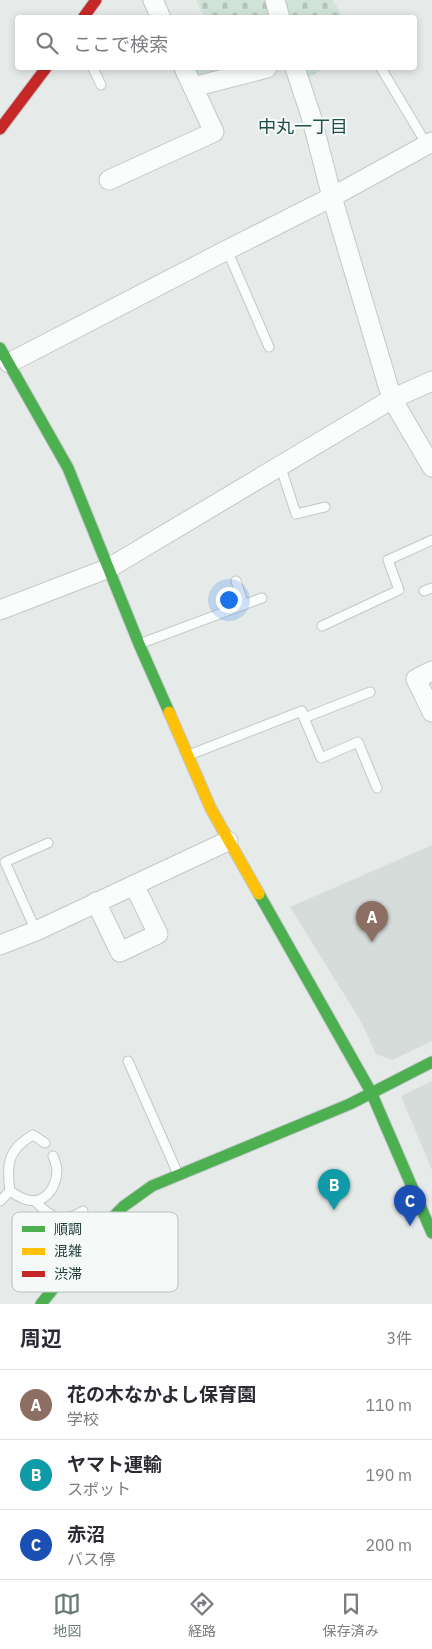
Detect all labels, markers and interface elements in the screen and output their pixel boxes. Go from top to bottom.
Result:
search box [15,15,417,70]
icon: search [33,29,61,57]
text: ここで検索 [73,32,168,56]
district label: 中丸一丁目 [258,115,348,138]
your location [216,587,242,613]
pin: A [356,901,388,942]
pin: B [318,1169,350,1210]
pin: C [394,1185,426,1226]
legend [12,1212,178,1292]
text: 順調 [54,1220,82,1238]
text: 混雑 [54,1242,82,1260]
text: 渋滞 [54,1265,82,1283]
text: 周辺 [20,1324,62,1352]
text: 3件 [386,1328,412,1348]
text: 花の木なかよし保育園 [67,1382,256,1406]
text: A [31,1395,41,1415]
text: 110 m [365,1395,412,1415]
text: 学校 [67,1409,99,1429]
text: ヤマト運輸 [67,1452,162,1476]
text: B [31,1465,41,1485]
text: 190 m [365,1465,412,1485]
text: スポット [67,1479,131,1499]
text: 赤沼 [67,1522,105,1546]
text: C [31,1535,41,1555]
text: 200 m [365,1535,412,1555]
text: バス停 [67,1549,115,1569]
tab: 地図 [53,1590,81,1640]
tab: 経路 [188,1590,216,1640]
tab: 保存済み [323,1590,379,1640]

